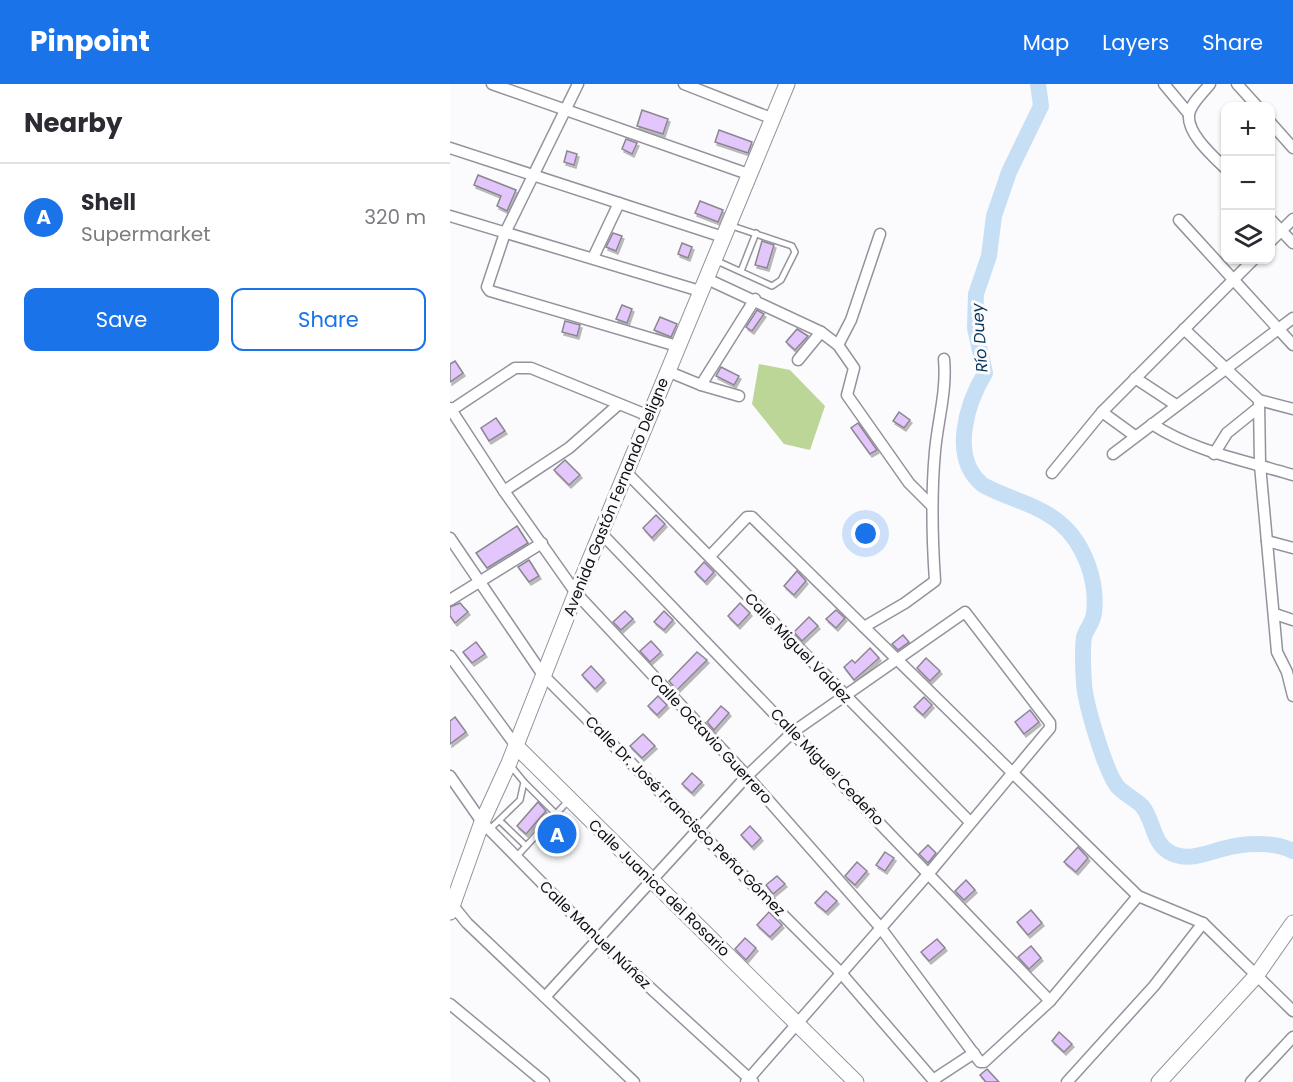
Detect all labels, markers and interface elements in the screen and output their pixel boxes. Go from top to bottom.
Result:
text: Pinpoint [30,22,150,61]
text: Map [1023,28,1069,57]
text: Layers [1102,28,1169,57]
text: Share [1202,28,1263,57]
map controls [1221,102,1275,264]
button: + [1221,102,1275,156]
text: Nearby [24,105,122,141]
button: − [1221,156,1275,210]
text: Shell [81,187,136,218]
text: A [36,203,51,231]
text: 320 m [364,203,426,231]
button: layers [1221,210,1275,264]
text: Supermarket [81,220,210,248]
button: Save [24,288,219,351]
button: Share [231,288,426,351]
water label: Río Duey [966,302,993,373]
street label: Avenida Gastón Fernando Deligne [558,374,673,619]
your location [851,519,880,548]
street label: Calle Miguel Valdez [740,588,857,708]
street label: Calle Octavio Guerrero [645,669,777,808]
street label: Calle Miguel Cedeño [766,704,889,830]
street label: Calle Dr. José Francisco Peña Gómez [581,711,790,921]
pin: A [538,812,576,856]
street label: Calle Juanica del Rosario [584,814,735,961]
street label: Calle Manuel Núñez [535,876,656,994]

